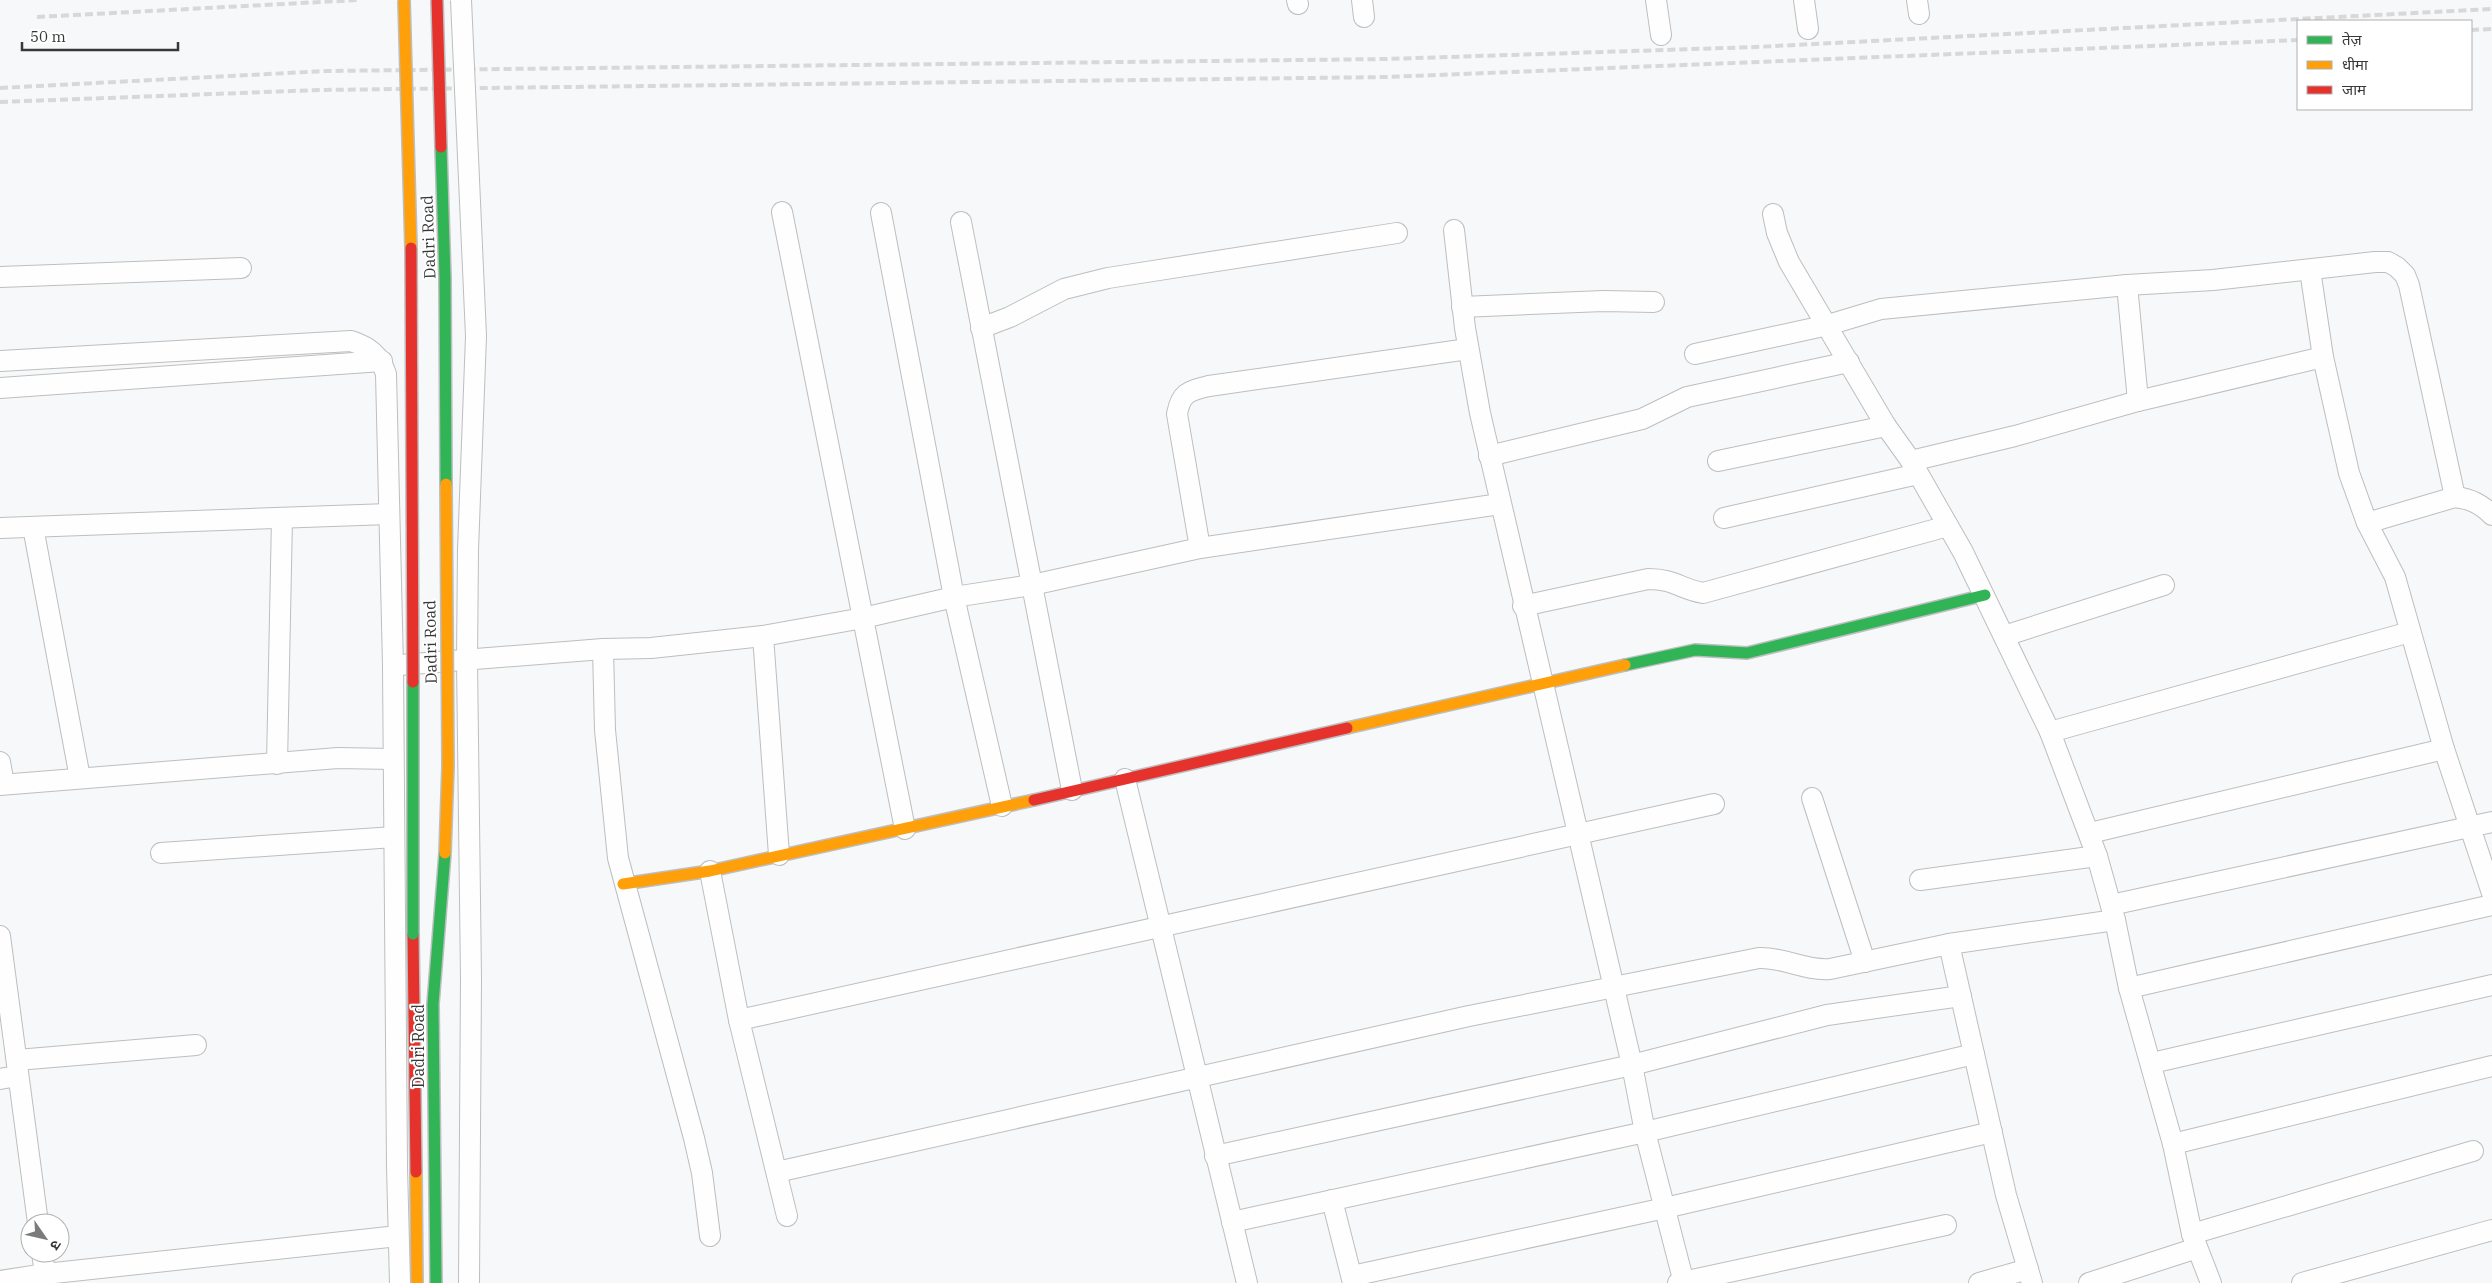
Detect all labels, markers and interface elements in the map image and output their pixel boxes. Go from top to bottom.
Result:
scale bar [22,20,179,52]
legend [2297,20,2472,110]
text: 50 m [30,27,66,46]
text: तेज़ [2342,30,2363,49]
text: धीमा [2342,55,2369,74]
text: जाम [2342,80,2367,99]
street label: Dadri Road [417,195,439,279]
street label: Dadri Road [419,600,441,684]
street label: Dadri Road [408,1004,428,1088]
north arrow [20,1213,70,1263]
text: उ [46,1237,66,1254]

